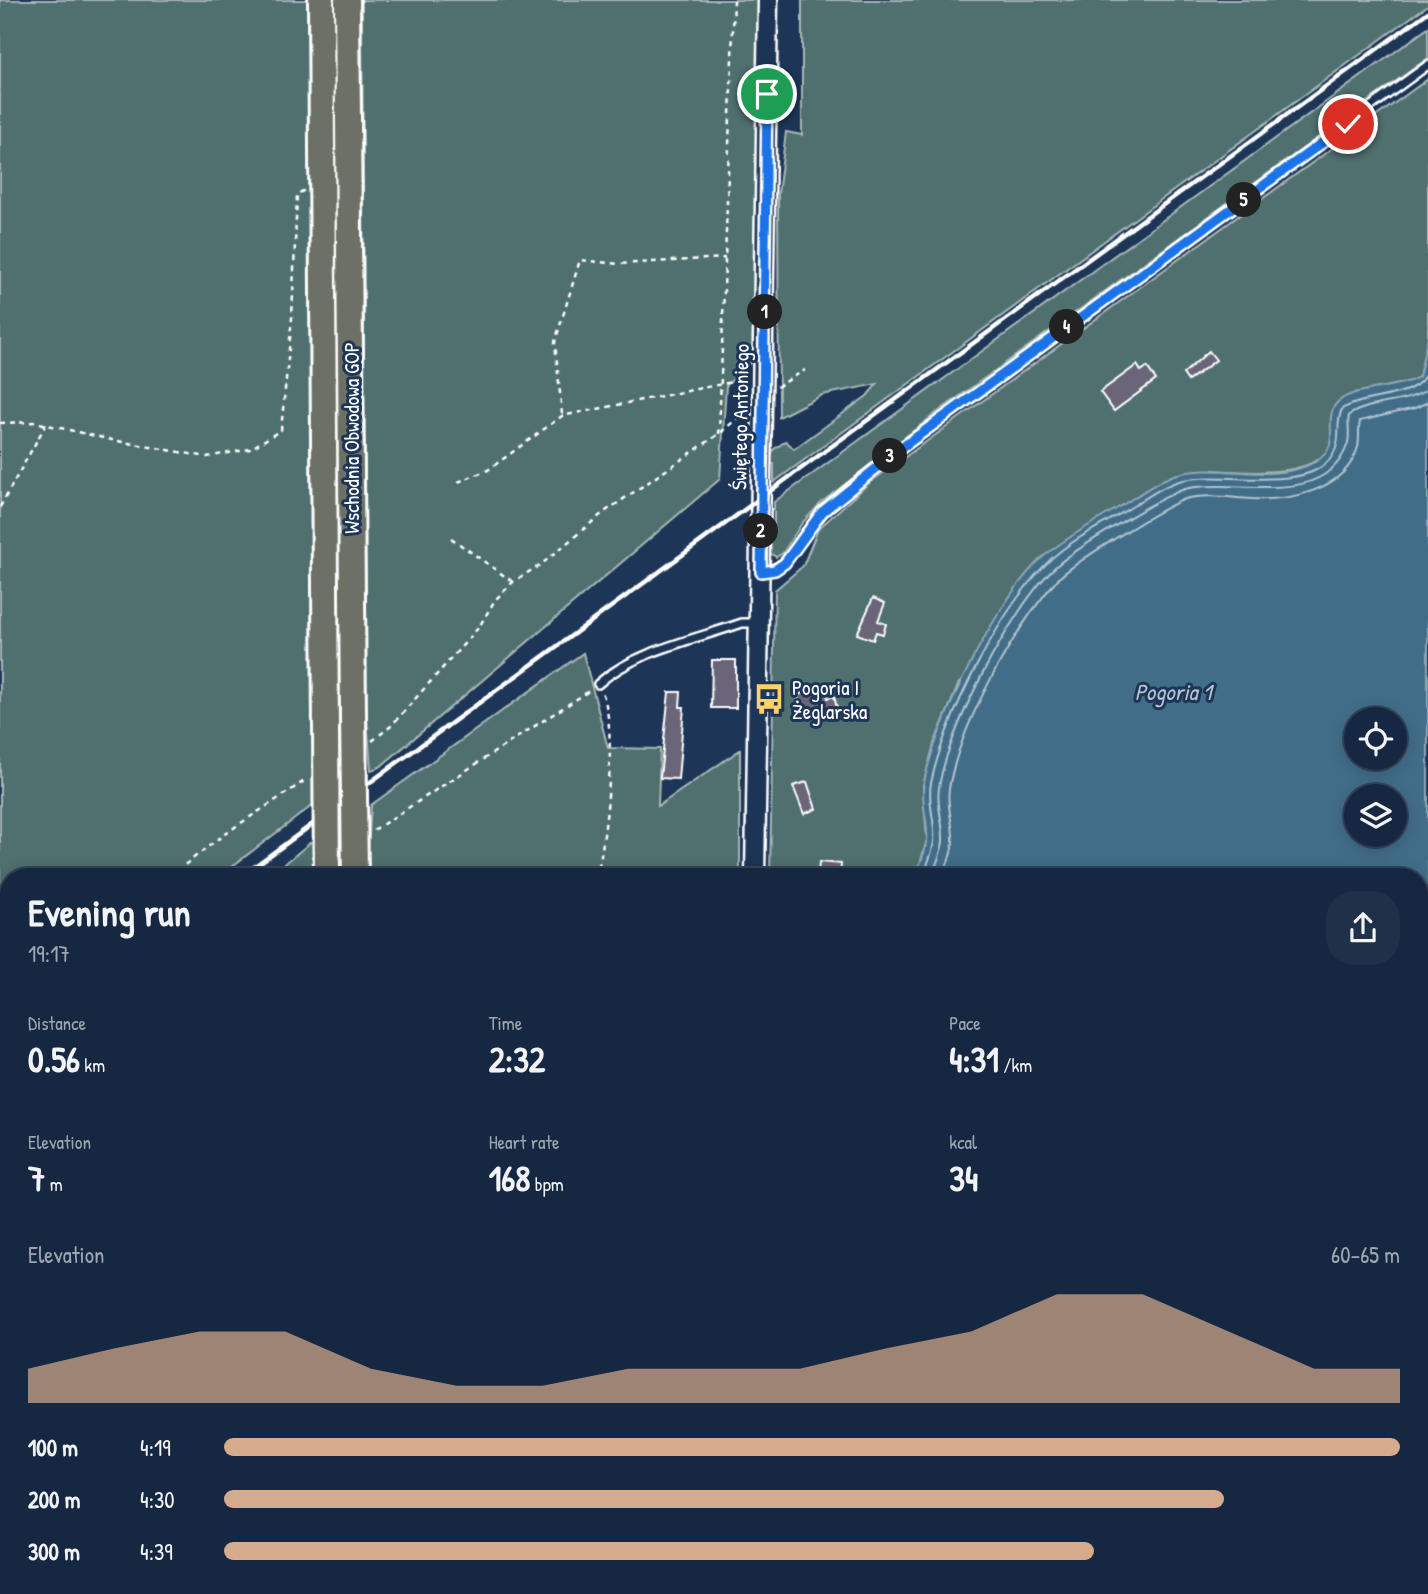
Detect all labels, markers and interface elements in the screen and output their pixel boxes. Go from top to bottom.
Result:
pin [737,64,797,124]
icon: arrive [748,75,786,113]
pin [1318,94,1378,154]
icon: check [1329,105,1367,143]
pin: 5 [1226,182,1262,218]
text: 5 [1239,186,1248,212]
pin: 1 [748,294,782,330]
text: 1 [761,298,768,324]
pin: 4 [1050,310,1084,344]
text: 4 [1063,313,1070,339]
street label: Wschodnia Obwodowa GOP [337,342,366,534]
street label: Świętego Antoniego [724,344,756,490]
pin: 3 [872,438,908,474]
text: 3 [885,442,894,468]
pin: 2 [744,514,778,548]
text: 2 [756,517,765,543]
place label: Pogoria I Żeglarska [792,673,867,726]
water label: Pogoria 1 [1135,676,1215,708]
bus stop icon: Pogoria I Żeglarska [752,682,786,716]
map controls [1344,707,1407,847]
button: locate [1344,707,1407,770]
button: layers [1344,784,1407,847]
text: Evening run [28,886,191,938]
button: share [1326,891,1400,965]
text: 19:17 [28,938,70,969]
text: Distance [28,1010,86,1036]
text: Time [489,1010,522,1036]
text: Pace [949,1010,981,1036]
text: 0.56 [28,1036,80,1083]
text: 2:32 [489,1036,545,1083]
text: 4:31 [949,1036,999,1083]
text: km [80,1052,105,1078]
text: /km [999,1052,1032,1078]
text: Elevation [28,1129,91,1155]
text: Heart rate [489,1129,560,1155]
text: kcal [949,1129,977,1155]
text: 7 [28,1155,45,1202]
text: 168 [489,1155,530,1202]
text: 34 [949,1155,978,1202]
text: m [45,1171,63,1197]
text: bpm [530,1171,564,1197]
text: Elevation [28,1239,104,1270]
text: 60–65 m [1331,1239,1400,1270]
text: 100 m [28,1432,78,1463]
text: 4:19 [140,1432,171,1463]
text: 200 m [28,1484,80,1515]
text: 4:30 [140,1484,175,1515]
text: 300 m [28,1536,80,1567]
text: 4:39 [140,1536,173,1567]

